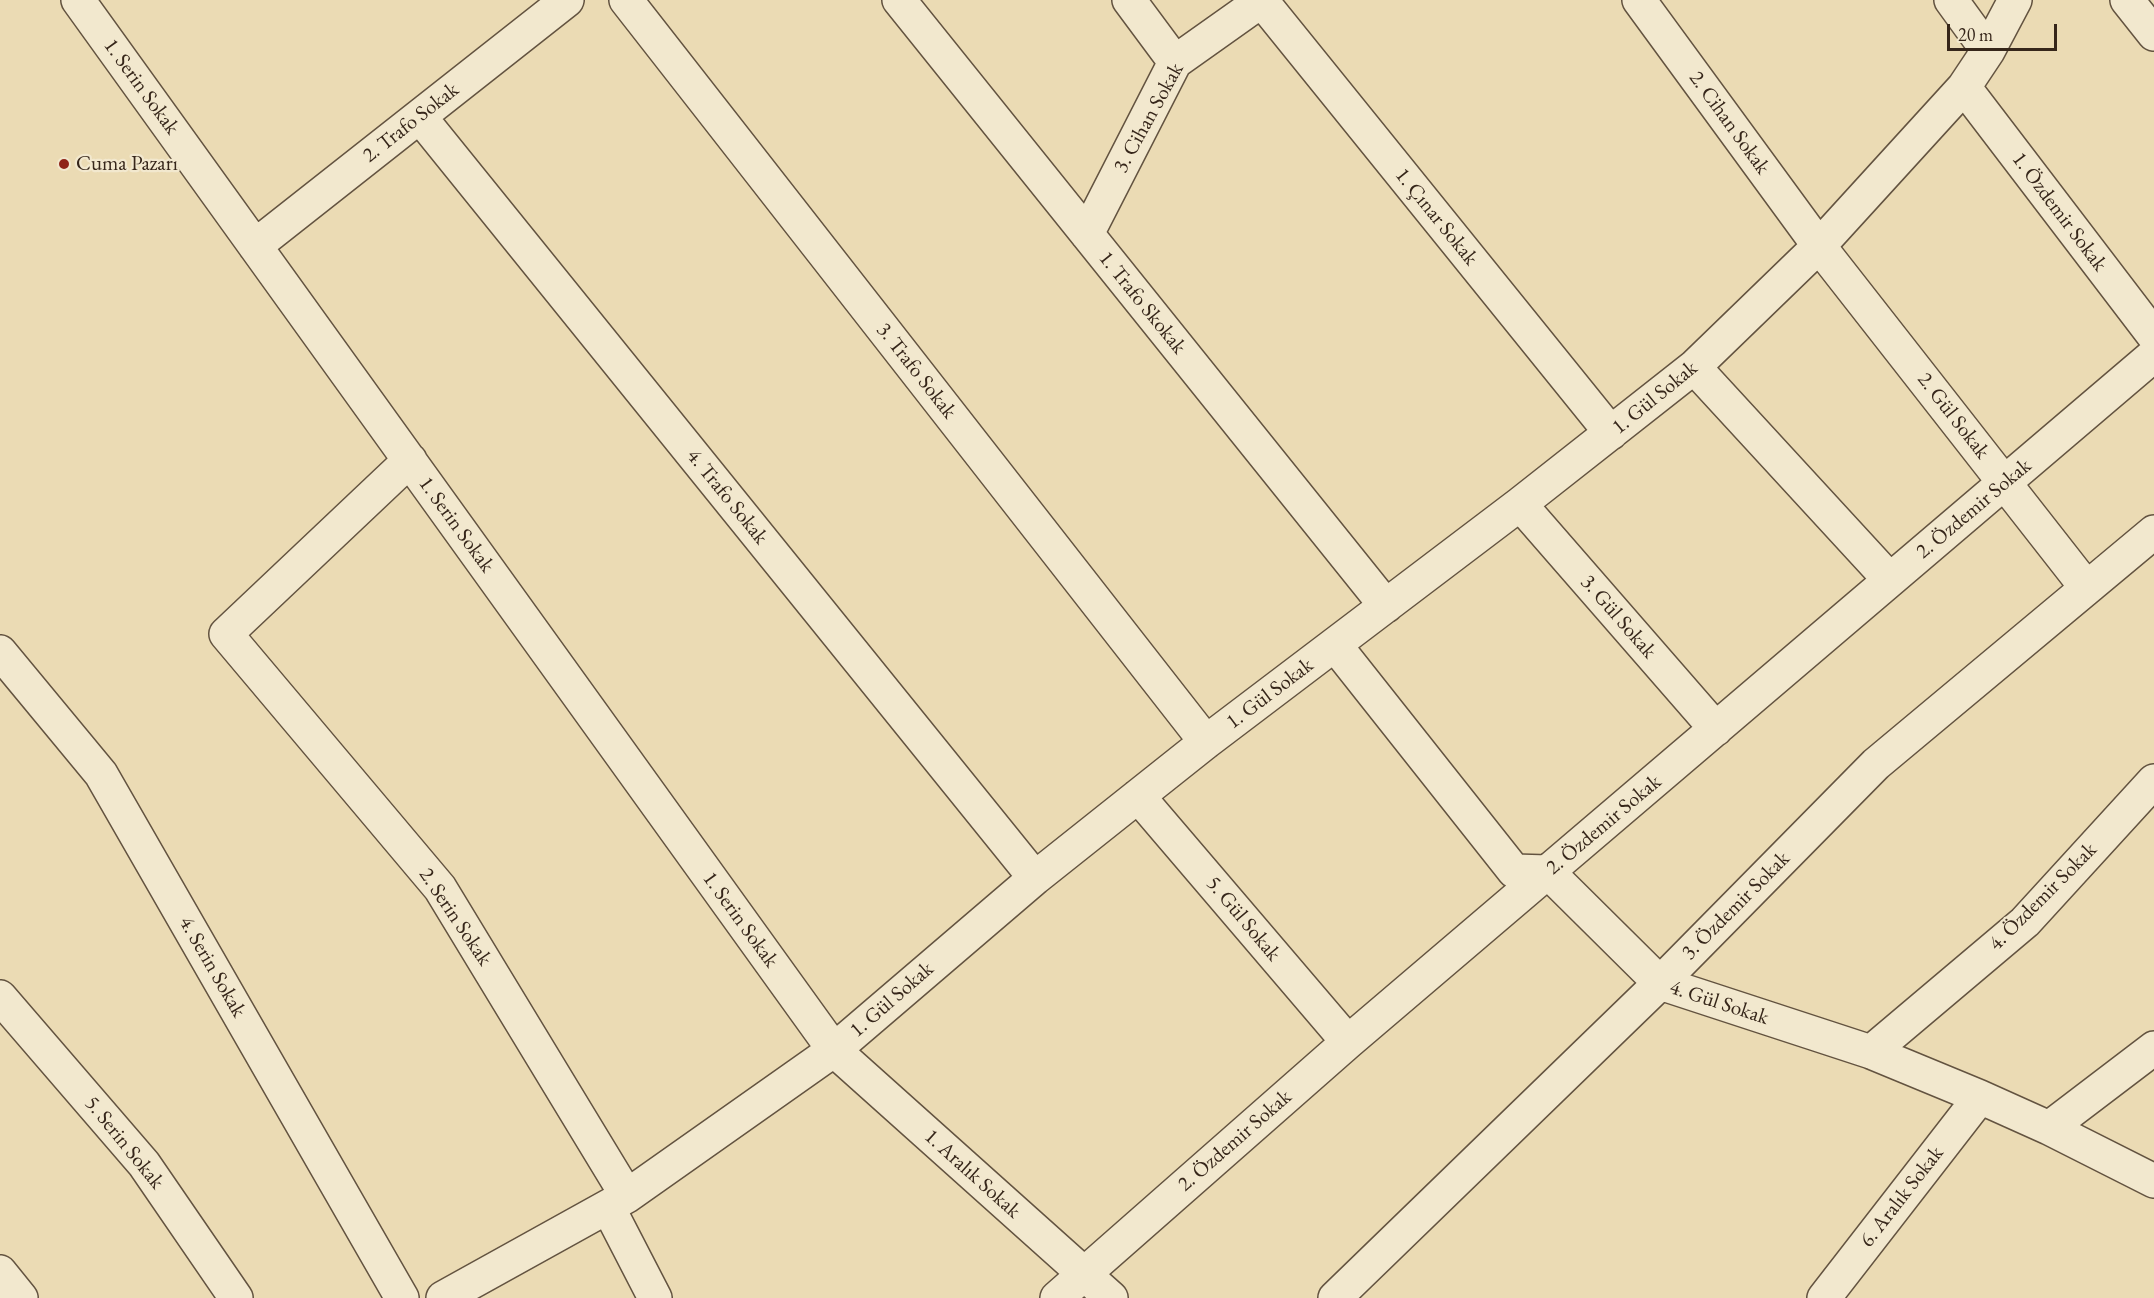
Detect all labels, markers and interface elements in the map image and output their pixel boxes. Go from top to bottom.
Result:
scale bar [1950,12,2060,50]
text: 20 m [1958,23,1993,46]
street label: 1. Serin Sokak [98,34,184,140]
street label: 3. Cihan Sokak [1109,59,1189,177]
street label: 2. Cihan Sokak [1683,66,1775,180]
street label: 2. Trafo Sokak [358,78,464,168]
street label: 1. Özdemir Sokak [2006,148,2112,276]
place label: Cuma Pazarı [76,151,178,177]
marker: Cuma Pazarı [57,157,71,171]
street label: 1. Çınar Sokak [1389,163,1483,271]
street label: 1. Trafo Skokak [1093,247,1191,359]
street label: 3. Trafo Sokak [871,318,961,424]
street label: 1. Gül Sokak [1607,356,1703,440]
street label: 2. Gül Sokak [1911,368,1995,464]
street label: 4. Trafo Sokak [681,444,773,550]
street label: 2. Özdemir Sokak [1911,454,2037,564]
street label: 1. Serin Sokak [413,472,499,578]
street label: 3. Gül Sokak [1575,570,1661,664]
street label: 1. Gül Sokak [1221,653,1319,735]
street label: 2. Özdemir Sokak [1541,770,1667,880]
street label: 4. Özdemir Sokak [1984,838,2102,956]
street label: 3. Özdemir Sokak [1677,847,1795,965]
street label: 2. Serin Sokak [413,863,497,971]
street label: 1. Serin Sokak [697,867,783,973]
street label: 5. Gül Sokak [1200,872,1286,966]
street label: 4. Serin Sokak [173,912,251,1022]
street label: 1. Gül Sokak [845,957,939,1043]
street label: 4. Gül Sokak [1666,975,1772,1031]
street label: 2. Özdemir Sokak [1173,1085,1297,1197]
street label: 5. Serin Sokak [79,1091,169,1195]
street label: 1. Aralık Sokak [919,1124,1025,1224]
street label: 6. Aralık Sokak [1855,1141,1949,1253]

